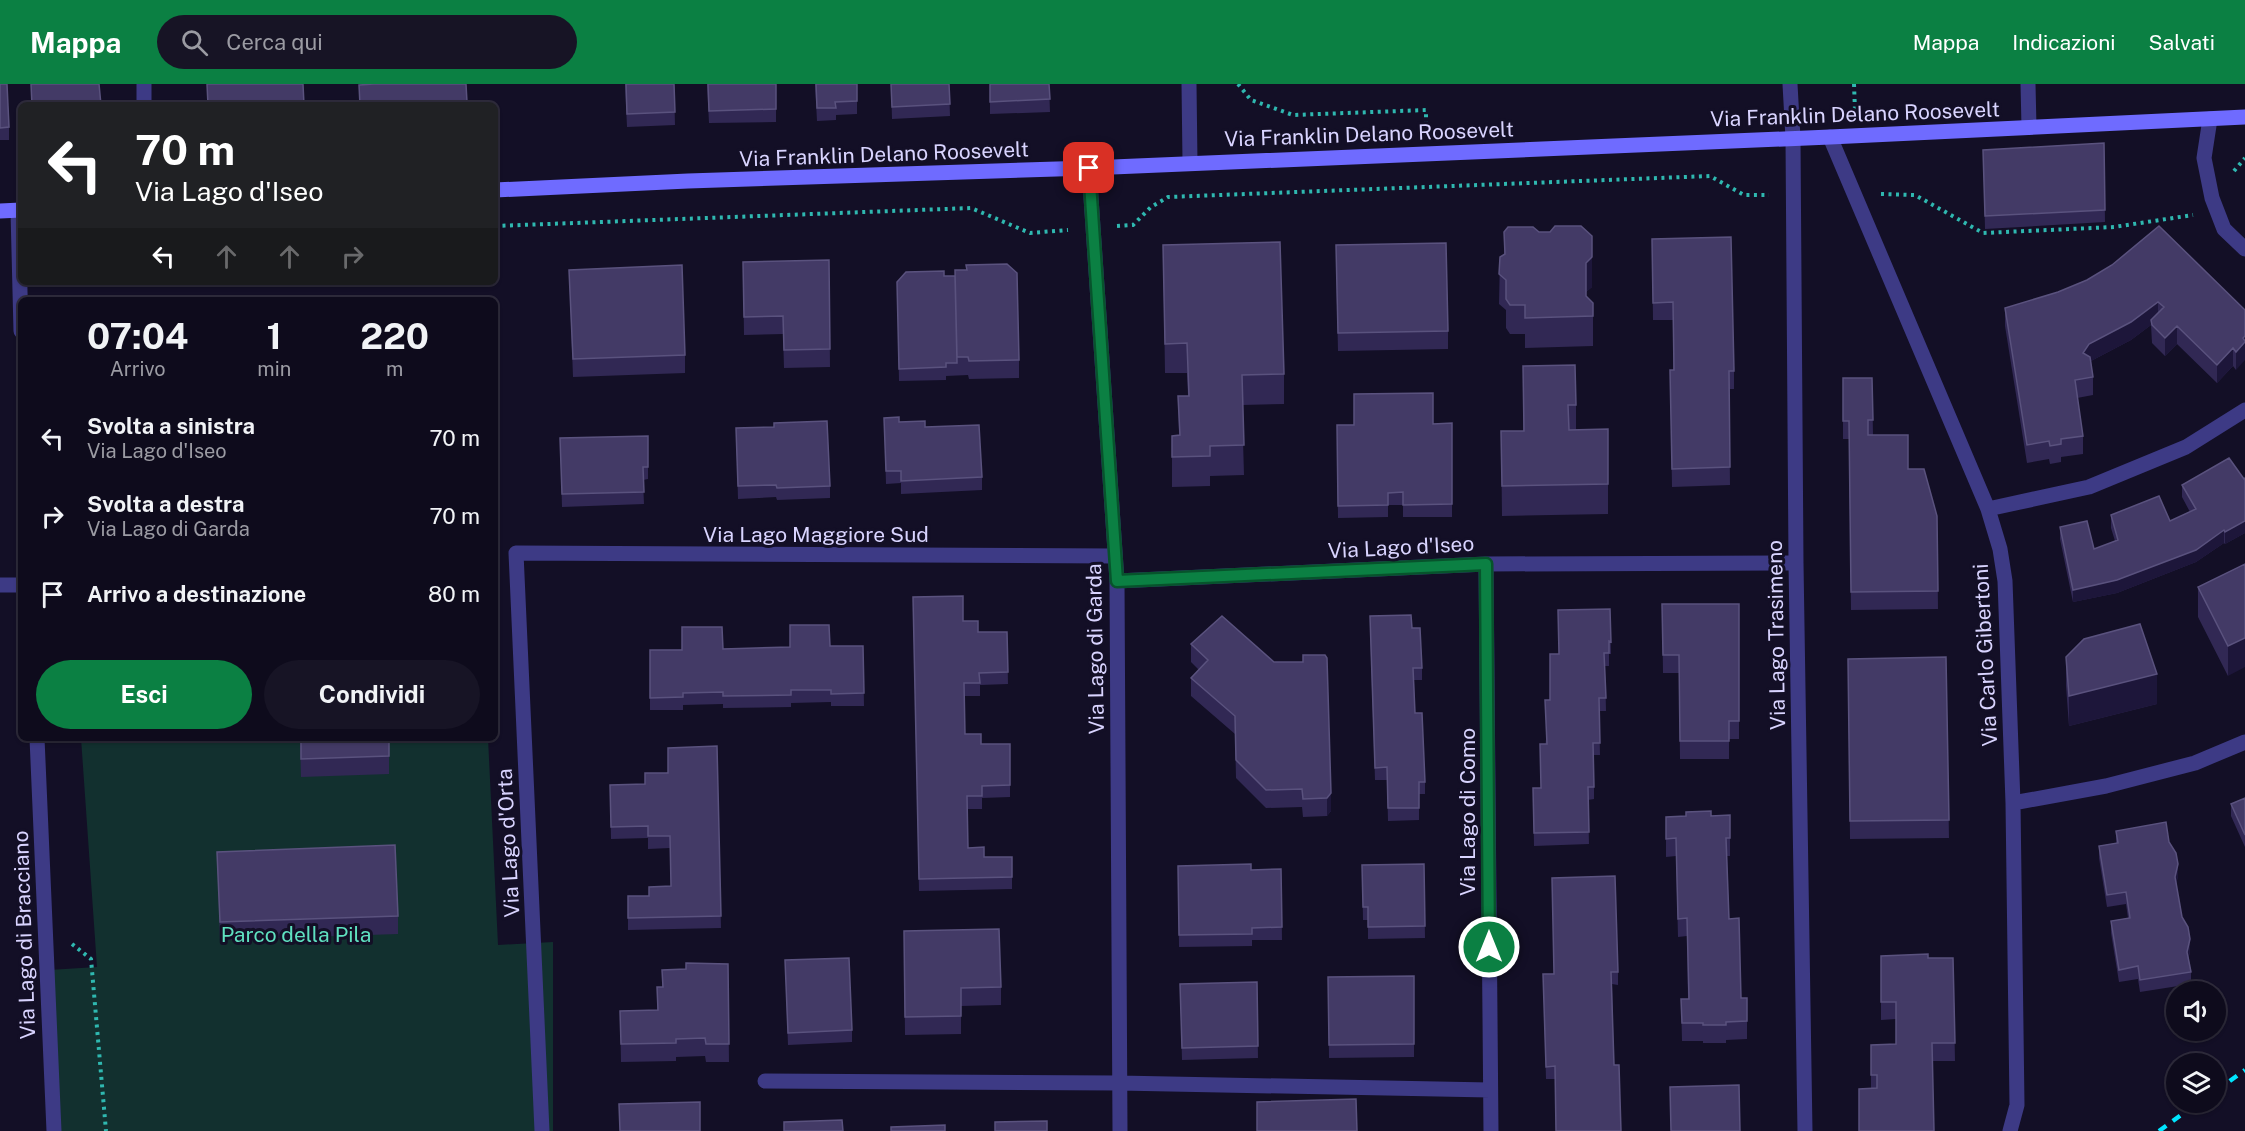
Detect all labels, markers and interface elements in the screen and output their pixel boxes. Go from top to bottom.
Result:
search box [157,15,577,69]
text: Mappa [30,26,121,59]
icon: search [178,26,211,59]
text: Cerca qui [226,29,323,55]
text: Mappa [1913,30,1979,55]
text: Indicazioni [2012,30,2116,55]
text: Salvati [2149,30,2215,55]
street label: Via Franklin Delano Roosevelt [1710,96,2000,132]
street label: Via Franklin Delano Roosevelt [1224,116,1514,152]
text: 70 m [135,125,235,174]
icon: left [36,126,114,204]
street label: Via Franklin Delano Roosevelt [739,136,1029,172]
pin [1063,142,1114,193]
icon: arrive [1072,151,1105,184]
text: Via Lago d'Iseo [135,175,324,207]
icon: left [147,240,180,273]
icon: ahead [210,240,243,273]
icon: ahead [273,240,306,273]
icon: right [336,240,369,273]
text: 07:04 [87,315,188,357]
text: 1 [267,315,282,357]
text: 220 [360,315,429,357]
text: Arrivo [110,357,166,381]
text: min [257,357,291,381]
text: m [386,357,403,381]
text: Svolta a sinistra [87,413,255,439]
icon: left [36,422,69,455]
text: 70 m [429,425,480,451]
text: Via Lago d'Iseo [87,439,227,463]
text: Svolta a destra [87,491,244,517]
icon: right [36,500,69,533]
text: 70 m [429,503,480,529]
text: Via Lago di Garda [87,517,250,541]
street label: Via Lago Maggiore Sud [703,522,929,547]
street label: Via Lago d'Iseo [1327,531,1475,563]
street label: Via Lago Trasimeno [1762,540,1790,730]
street label: Via Lago di Garda [1081,563,1109,735]
street label: Via Carlo Gibertoni [1968,563,2002,747]
icon: arrive [36,578,69,611]
text: Arrivo a destinazione [87,581,306,607]
text: 80 m [428,581,480,607]
button: Esci [36,660,252,729]
button: Condividi [264,660,480,729]
street label: Via Lago di Como [1455,728,1480,896]
street label: Via Lago d'Orta [492,768,524,918]
street label: Via Lago di Bracciano [8,830,40,1040]
position arrow [1457,915,1521,979]
park label: Parco della Pila [221,922,371,947]
map controls [2166,981,2226,1113]
button: sound [2166,981,2226,1041]
button: layers [2166,1053,2226,1113]

